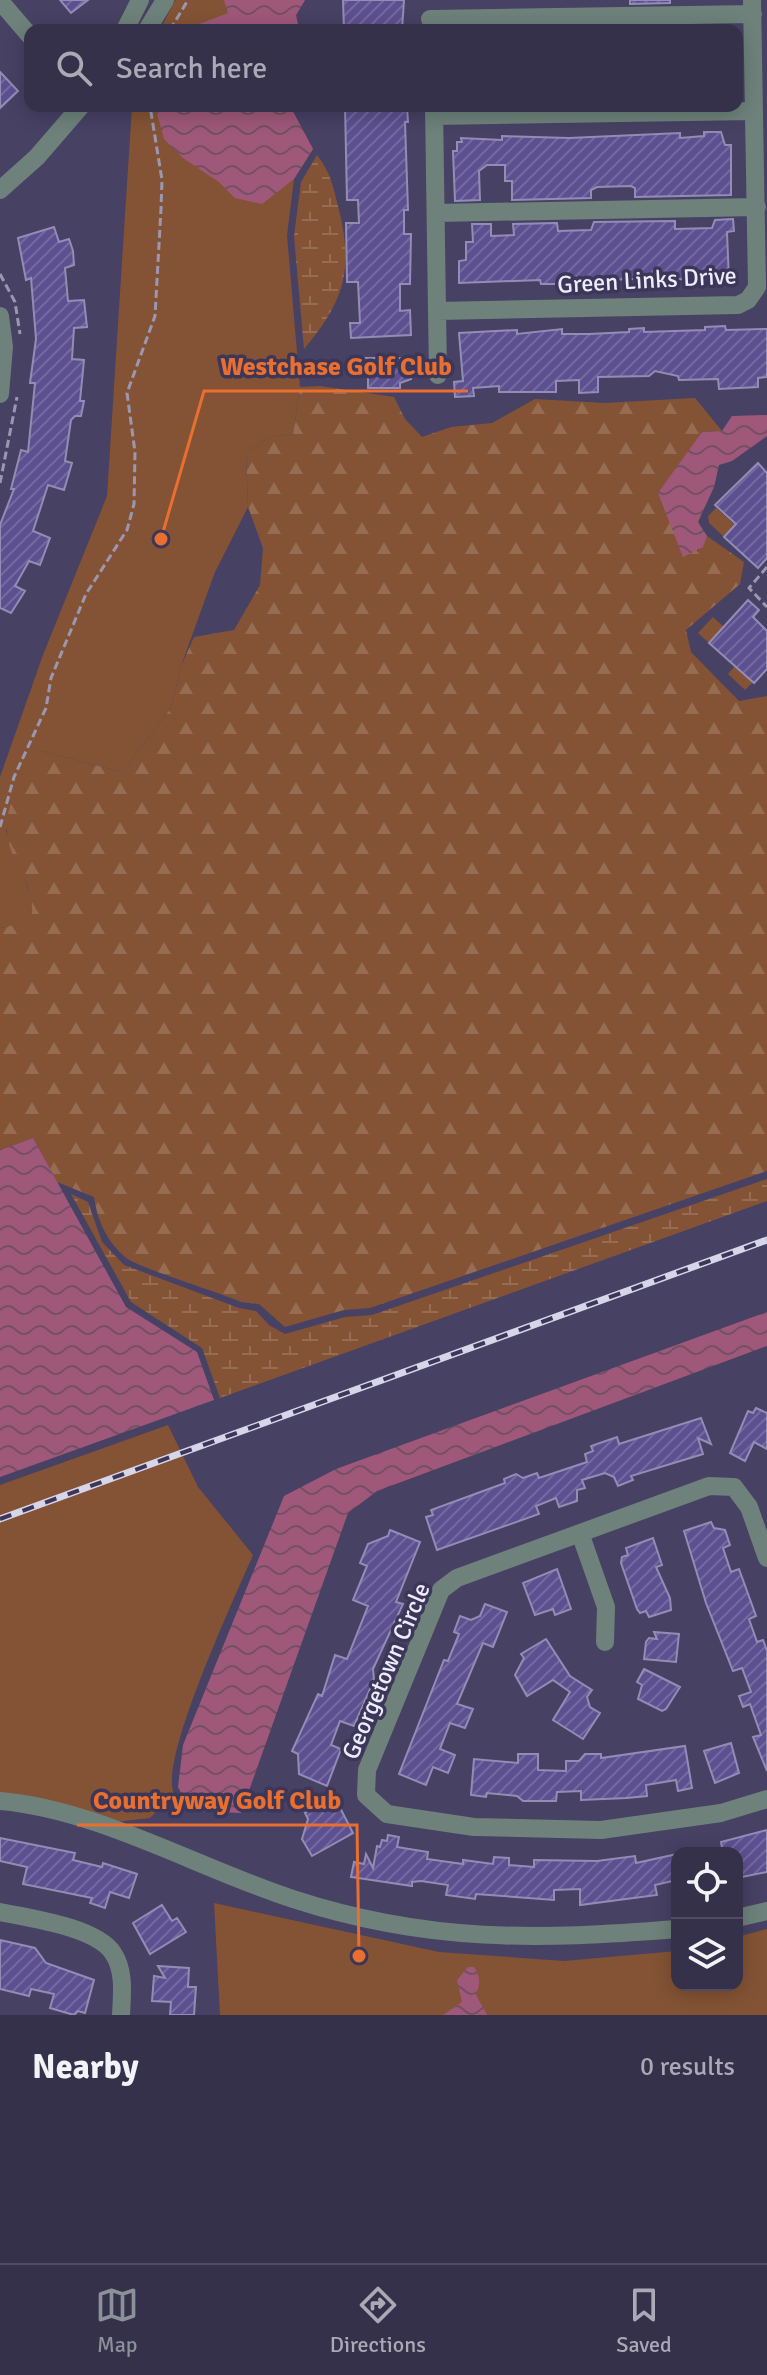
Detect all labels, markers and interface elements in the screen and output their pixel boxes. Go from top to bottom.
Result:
search box [24,24,743,112]
icon: search [52,46,96,90]
text: Search here [116,50,267,87]
street label: Green Links Drive [557,260,737,300]
callout: Westchase Golf Club [204,341,468,391]
text: Westchase Golf Club [220,351,452,383]
street label: Georgetown Circle [335,1578,437,1764]
callout: Countryway Golf Club [77,1775,357,1825]
text: Countryway Golf Club [93,1785,341,1817]
map controls [671,1847,743,1991]
button: locate [671,1847,743,1919]
button: layers [671,1919,743,1991]
text: Nearby [32,2046,139,2088]
text: 0 results [640,2051,735,2083]
tab: Map [95,2283,139,2358]
tab: Directions [330,2283,426,2358]
tab: Saved [616,2283,672,2358]

